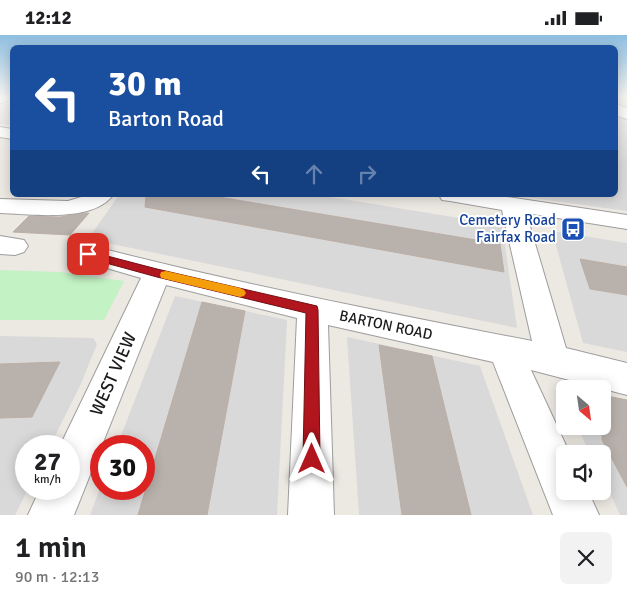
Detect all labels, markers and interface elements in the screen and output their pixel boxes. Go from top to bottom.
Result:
text: 12:12 [25,6,72,30]
text: 30 m [108,62,182,105]
icon: left [25,65,90,130]
text: Barton Road [108,105,224,132]
icon: left [247,160,275,188]
icon: ahead [300,160,328,188]
icon: right [353,160,381,188]
place label: Cemetery Road Fairfax Road [459,211,556,246]
bus stop icon: Cemetery Road Fairfax Road [560,216,586,242]
pin [67,233,109,275]
icon: arrive [74,240,102,268]
street label: BARTON ROAD [338,306,434,344]
street label: WEST VIEW [85,329,141,419]
north arrow [556,380,611,435]
map controls [556,380,611,500]
position arrow [285,432,337,484]
speed limit sign: 30 [90,435,155,500]
button: sound [556,445,611,500]
text: 27 [34,446,61,477]
text: km/h [34,472,61,487]
text: 1 min [15,529,87,566]
button: close [560,532,612,584]
text: 90 m · 12:13 [15,567,99,587]

